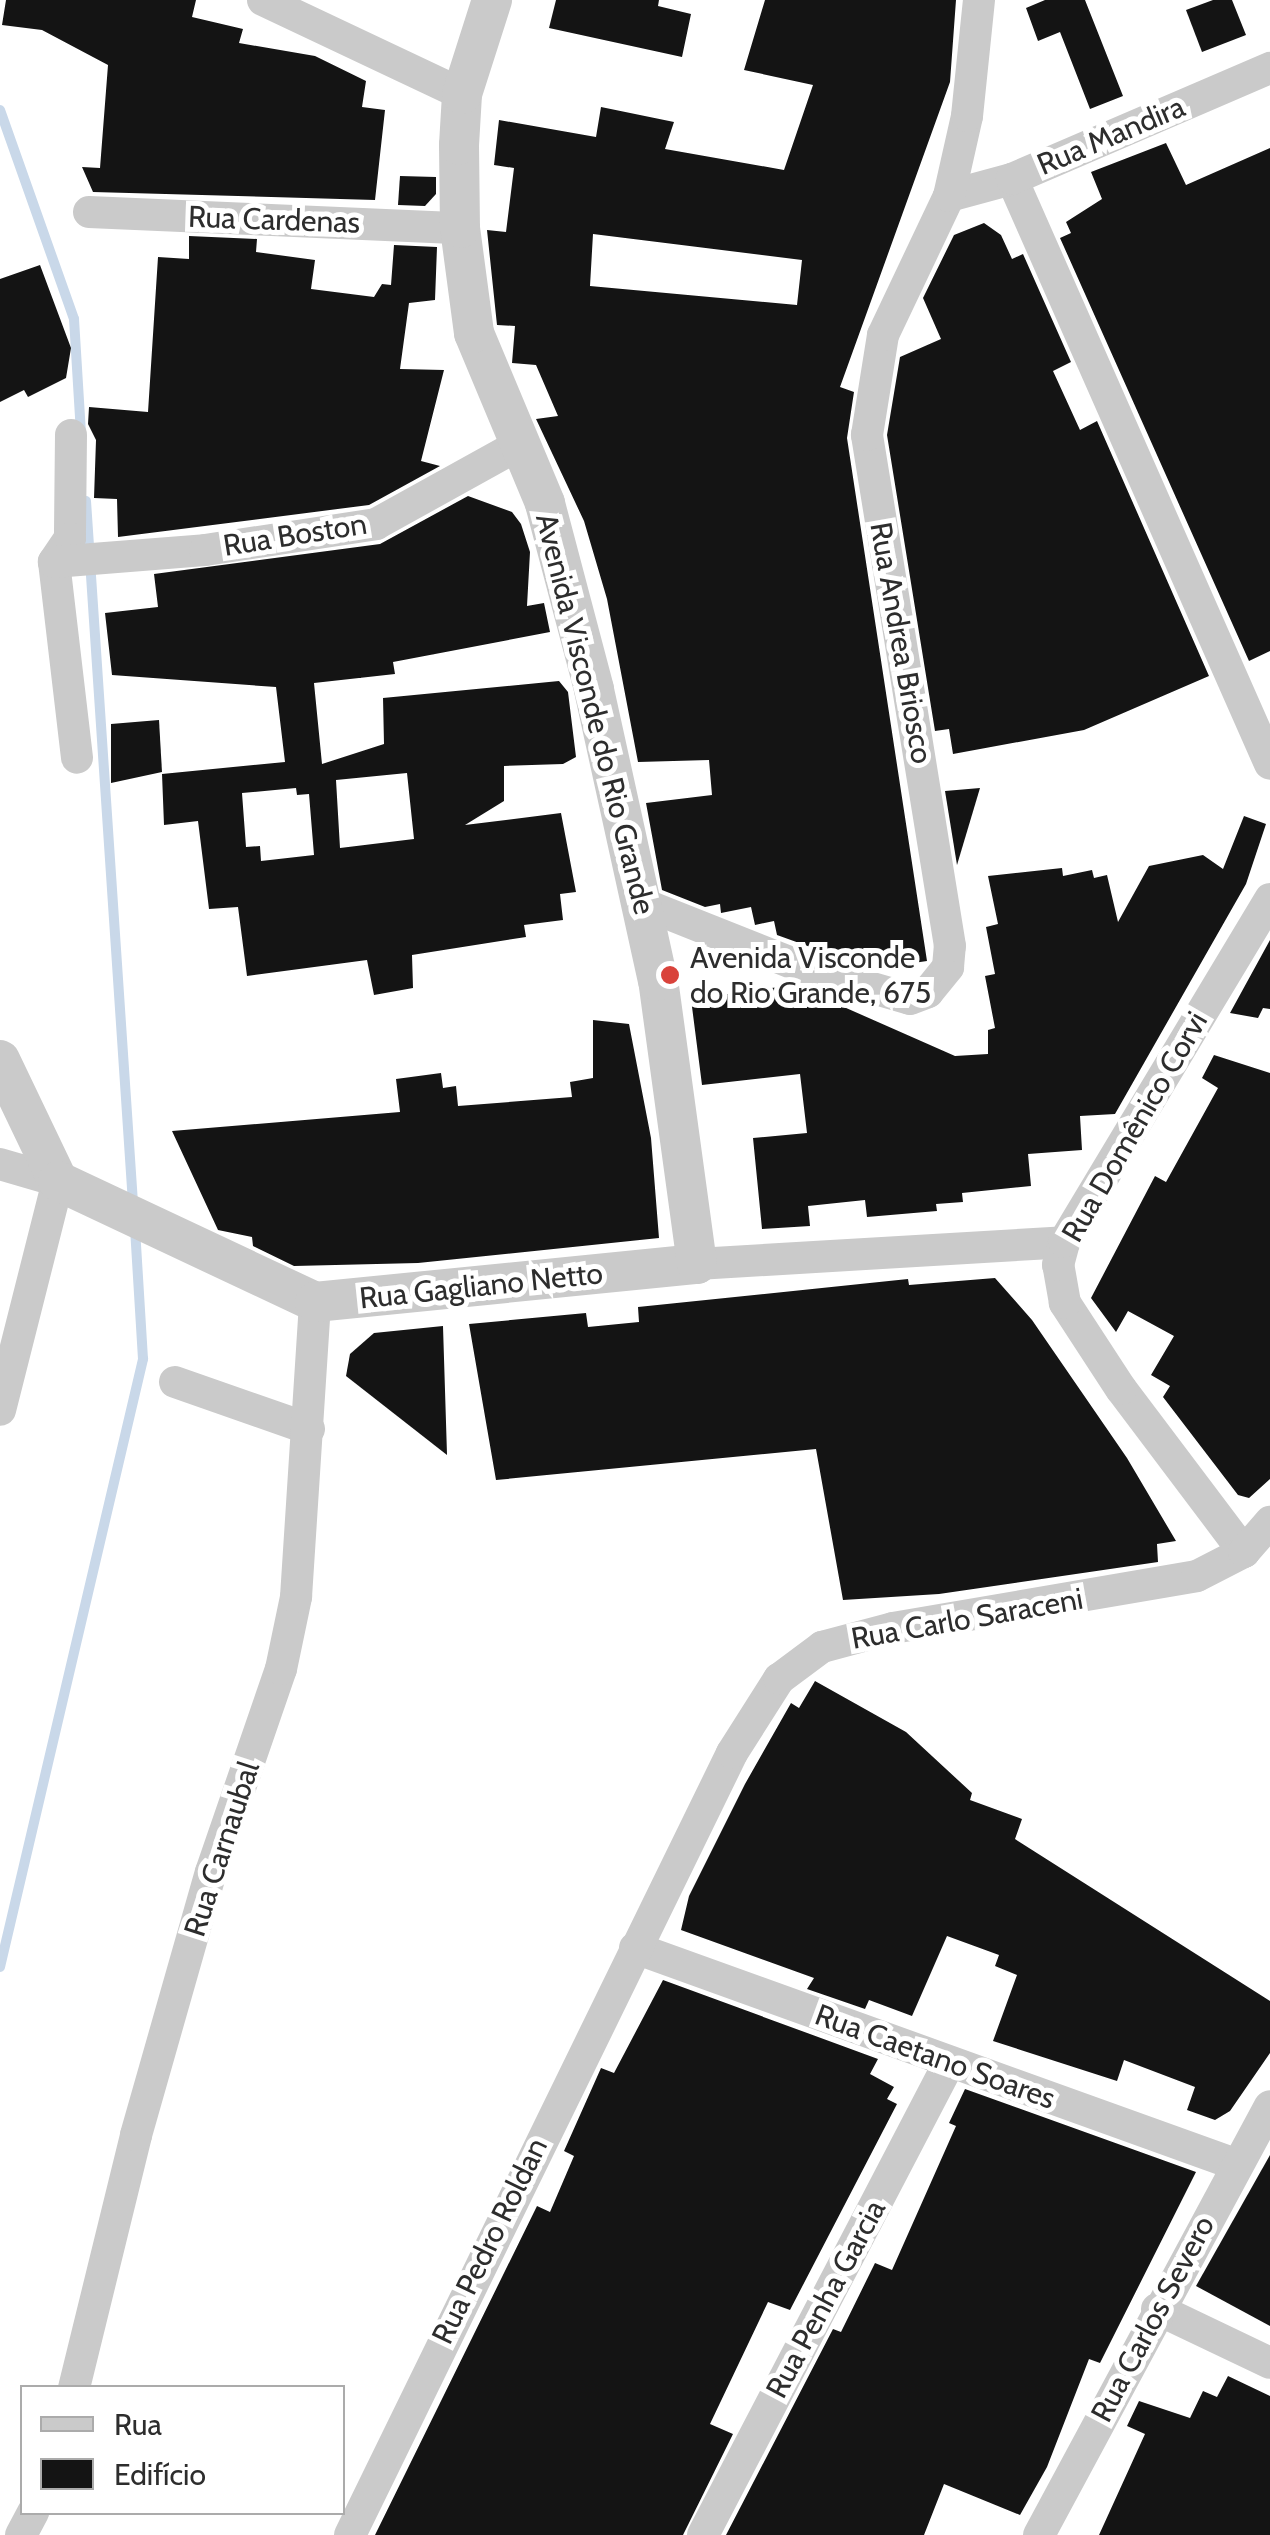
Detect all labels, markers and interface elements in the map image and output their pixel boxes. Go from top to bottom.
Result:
street label: Rua Mandira [1032,89,1190,183]
street label: Rua Cardenas [187,199,361,241]
street label: Rua Boston [221,506,369,564]
street label: Avenida Visconde do Rio Grande [528,510,662,918]
street label: Rua Andrea Briosco [862,519,940,767]
place label: Avenida Visconde do Rio Grande, 675 [690,940,931,1010]
marker: Avenida Visconde do Rio Grande, 675 [659,964,681,986]
street label: Rua Domênico Corvi [1055,1006,1215,1248]
street label: Rua Gagliano Netto [357,1255,605,1317]
street label: Rua Carlo Saraceni [848,1581,1086,1657]
street label: Rua Carnaubal [177,1757,267,1941]
street label: Rua Caetano Soares [810,1997,1060,2117]
street label: Rua Pedro Roldan [425,2132,555,2350]
street label: Rua Penha Garcia [759,2194,893,2404]
street label: Rua Carlos Severo [1084,2210,1222,2428]
legend [20,2385,345,2515]
text: Rua [114,2406,162,2443]
text: Edifício [114,2456,206,2493]

